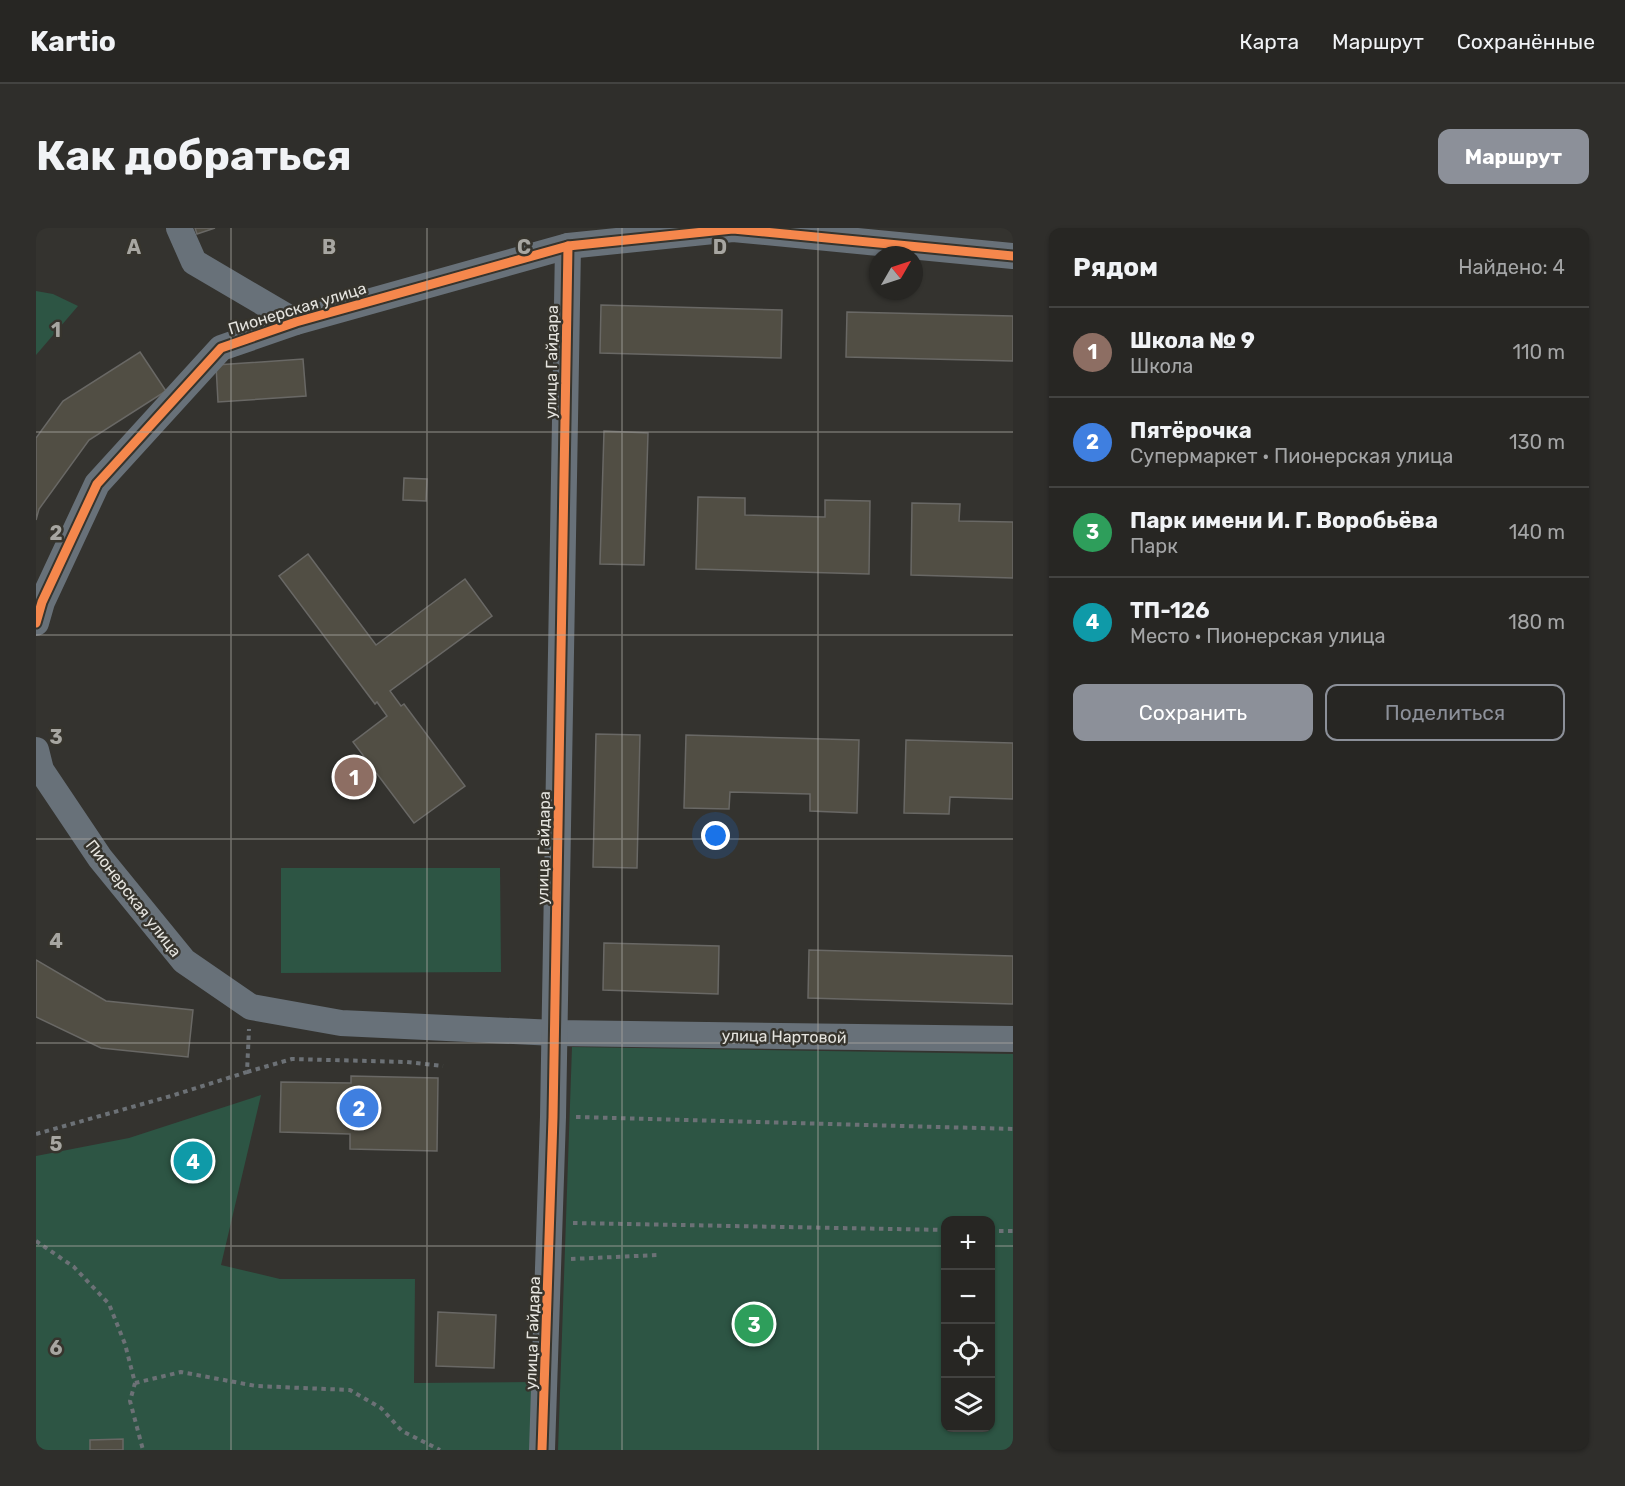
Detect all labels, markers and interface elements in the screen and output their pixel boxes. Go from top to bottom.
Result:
text: Kartio [30,25,116,58]
text: Карта [1239,29,1299,54]
text: Маршрут [1332,29,1424,54]
text: Сохранённые [1457,29,1595,54]
button: Маршрут [1438,129,1589,184]
text: Как добраться [36,131,352,181]
text: A [127,235,142,259]
text: B [322,235,336,259]
text: C [517,235,531,259]
text: D [713,235,727,259]
north arrow [869,246,923,300]
text: Рядом [1073,252,1158,283]
text: Найдено: 4 [1458,255,1565,279]
street label: Пионерская улица [226,278,369,339]
street label: улица Гайдара [541,305,562,419]
text: 1 [51,318,61,342]
text: Школа № 9 [1130,327,1255,354]
text: 1 [1088,340,1097,364]
text: 110 m [1513,340,1565,364]
text: Школа [1130,354,1193,378]
text: Пятёрочка [1130,417,1252,444]
text: 2 [1086,430,1099,454]
text: 130 m [1509,430,1565,454]
text: Супермаркет · Пионерская улица [1130,444,1453,468]
text: Парк имени И. Г. Воробьёва [1130,507,1438,534]
text: 3 [1086,520,1099,544]
text: 140 m [1509,520,1565,544]
text: 2 [50,521,63,545]
text: Парк [1130,534,1178,558]
text: ТП-126 [1130,597,1210,624]
text: 4 [1086,610,1099,634]
text: 180 m [1508,610,1565,634]
text: Место · Пионерская улица [1130,624,1386,648]
button: Сохранить [1073,684,1313,741]
button: Поделиться [1325,684,1565,741]
text: 3 [49,725,63,749]
pin: 1 [334,754,374,800]
street label: улица Гайдара [533,791,554,905]
your location [701,821,730,850]
street label: Пионерская улица [82,836,185,961]
text: 4 [49,929,63,953]
street label: улица Нартовой [721,1026,847,1047]
pin: 2 [340,1086,378,1130]
text: 5 [50,1132,63,1156]
pin: 4 [174,1138,212,1184]
map controls [941,1216,995,1432]
button: + [941,1216,995,1270]
button: − [941,1270,995,1324]
street label: улица Гайдара [521,1276,544,1390]
pin: 3 [734,1302,774,1346]
button: locate [941,1324,995,1378]
text: 6 [49,1336,63,1360]
button: layers [941,1378,995,1432]

